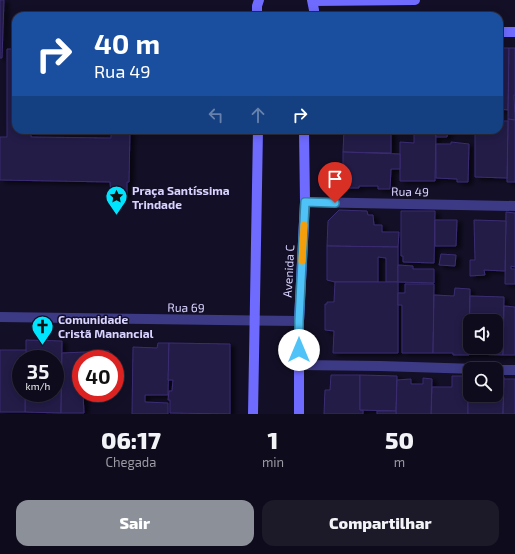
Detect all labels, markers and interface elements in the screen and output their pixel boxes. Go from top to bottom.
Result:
text: 40 m [94,26,160,60]
icon: right [28,28,80,80]
text: Rua 49 [94,60,151,82]
icon: left [205,104,227,126]
icon: ahead [247,104,269,126]
icon: right [289,104,311,126]
pin [318,162,352,203]
icon: arrive [324,168,346,190]
place label: Praça Santíssima Trindade [132,183,230,211]
place icon: Praça Santíssima Trindade [104,184,130,217]
street label: Rua 49 [391,184,429,198]
street label: Avenida C [280,244,296,298]
street label: Rua 69 [167,300,205,314]
place label: Comunidade Cristã Manancial [58,312,154,340]
church icon: Comunidade Cristã Manancial [30,313,56,346]
map controls [463,314,503,402]
button: sound [463,314,503,354]
position arrow [278,329,320,371]
speed limit sign: 40 [72,350,124,402]
text: 35 [27,359,49,383]
button: search [463,362,503,402]
text: km/h [26,380,50,392]
text: 06:17 [101,425,161,454]
text: 1 [268,425,278,454]
text: 50 [385,425,414,454]
text: Chegada [106,454,156,470]
text: min [262,454,284,470]
text: m [394,454,405,470]
button: Sair [16,500,254,546]
button: Compartilhar [262,500,499,546]

